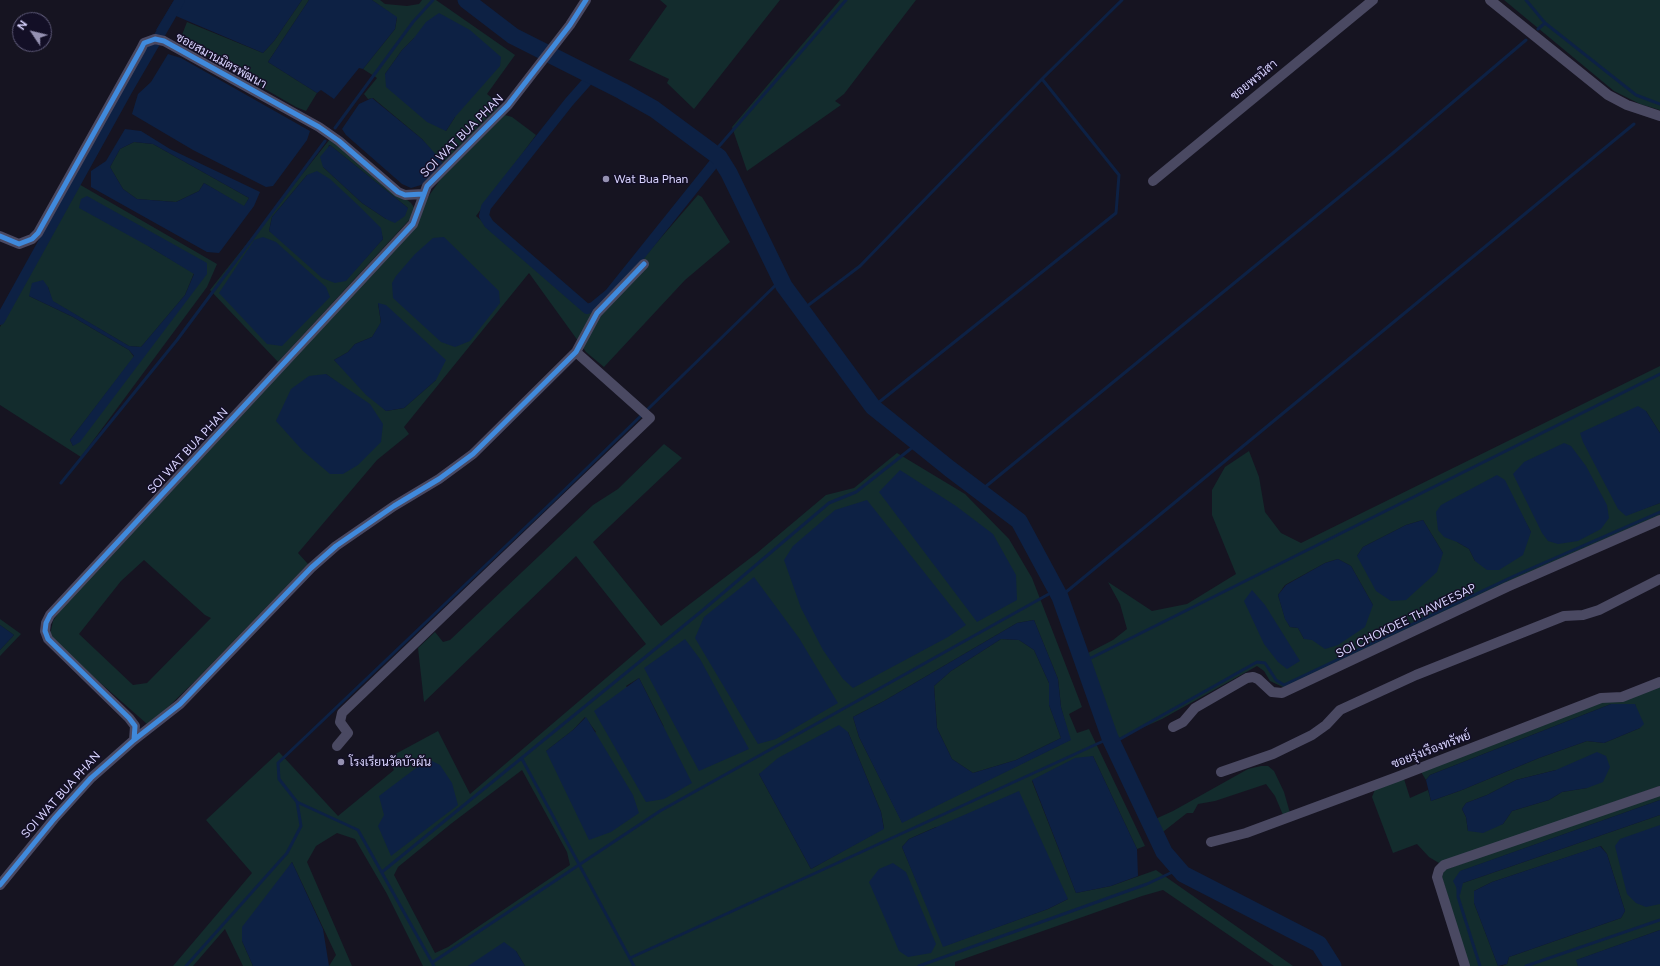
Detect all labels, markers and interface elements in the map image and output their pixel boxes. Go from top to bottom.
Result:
north arrow [12,12,52,52]
text: N [15,18,30,33]
street label: ซอยสมานมิตรพัฒนา [173,30,269,92]
street label: ซอยพรนิสา [1228,57,1280,103]
street label: SOI WAT BUA PHAN [417,91,507,181]
place label: Wat Bua Phan [614,172,688,186]
marker: Wat Bua Phan [601,174,611,184]
street label: SOI WAT BUA PHAN [145,405,231,497]
street label: SOI CHOKDEE THAWEESAP [1334,581,1478,661]
street label: ซอยรุ่งเรืองทรัพย์ [1389,728,1473,772]
street label: SOI WAT BUA PHAN [18,749,104,841]
place label: โรงเรียนวัดบัวผัน [349,755,431,769]
marker: โรงเรียนวัดบัวผัน [336,757,346,767]

